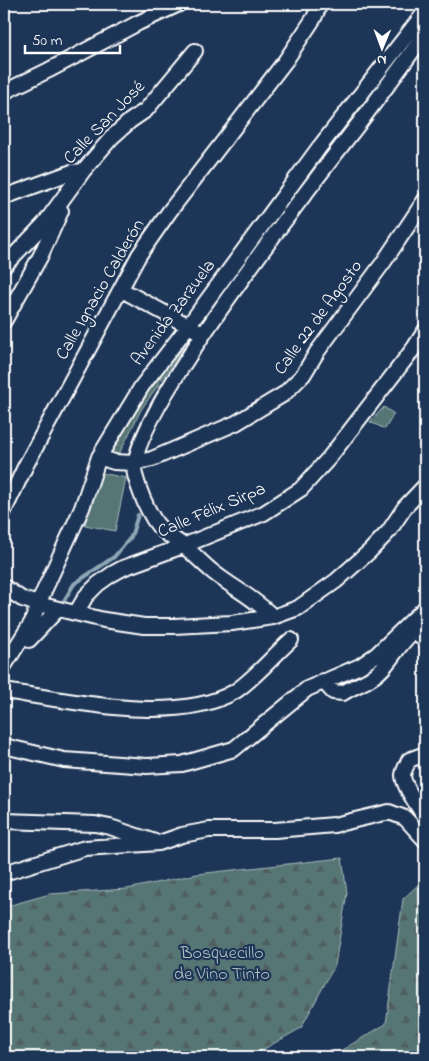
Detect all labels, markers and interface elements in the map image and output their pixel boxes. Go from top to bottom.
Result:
scale bar [25,22,120,54]
north arrow [356,22,406,72]
text: 50 m [32,30,63,52]
text: N [377,49,387,70]
street label: Calle San José [58,74,153,171]
street label: Calle Ignacio Calderón [50,215,153,366]
street label: Avenida Zarzuela [125,254,223,372]
street label: Calle 22 de Agosto [268,255,370,381]
street label: Calle Félix Sirpa [154,477,270,545]
park label: Bosquecillo de Vino Tinto [174,941,270,988]

